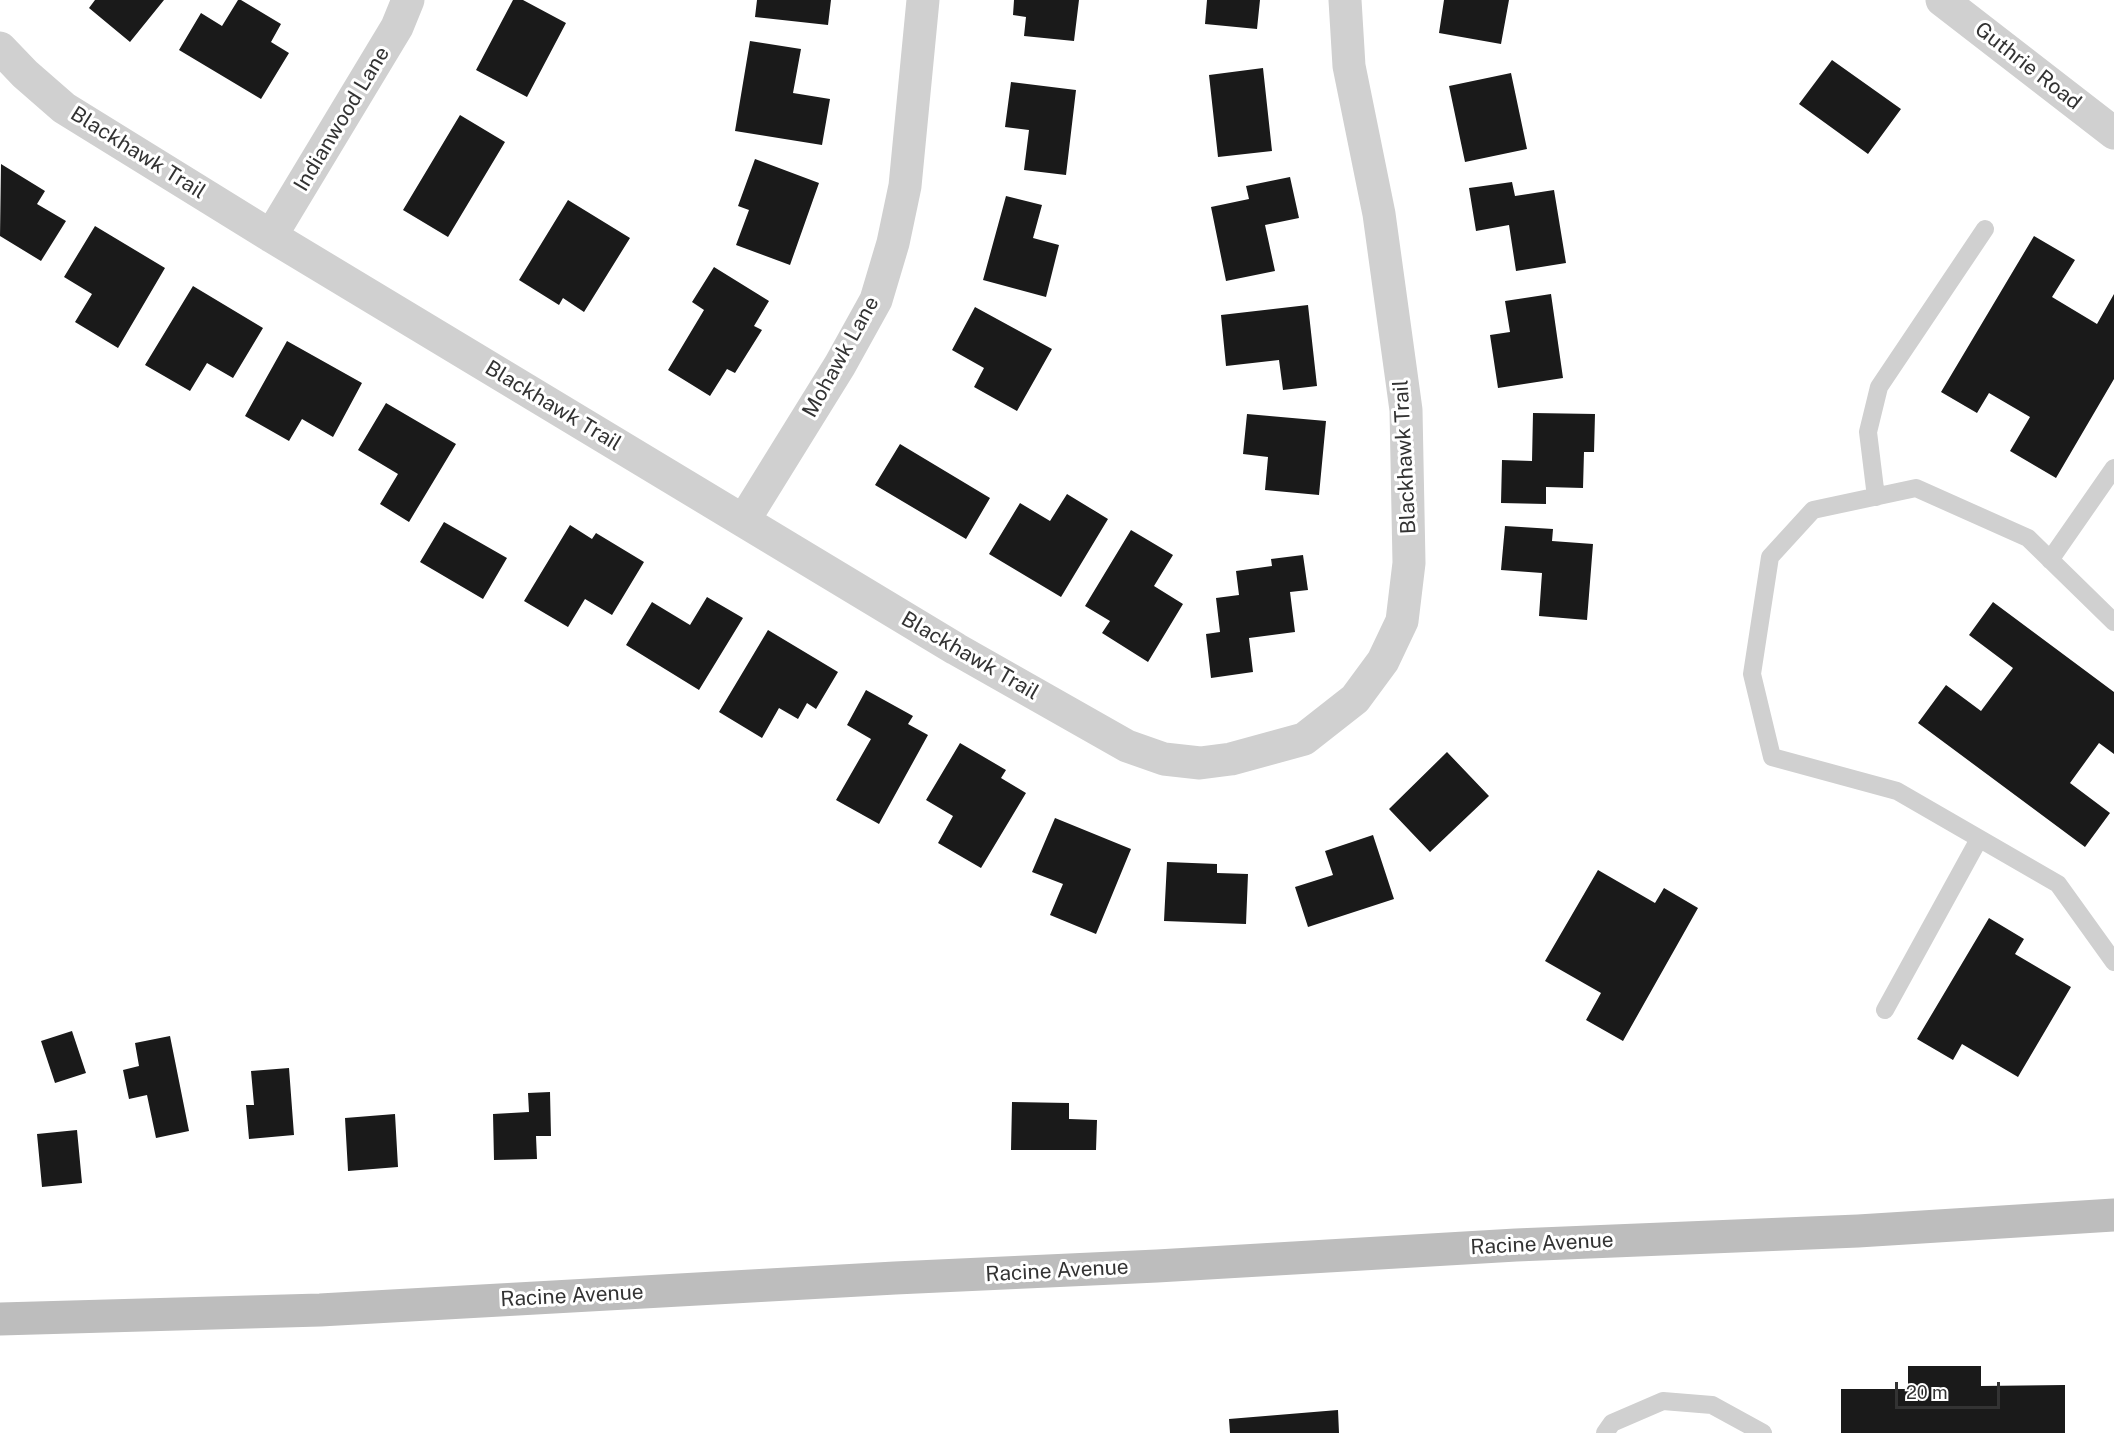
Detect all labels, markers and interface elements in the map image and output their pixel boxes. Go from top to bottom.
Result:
street label: Guthrie Road [1970,17,2086,115]
street label: Indianwood Lane [289,42,395,196]
street label: Blackhawk Trail [66,101,210,205]
street label: Mohawk Lane [797,292,885,422]
street label: Blackhawk Trail [480,355,626,457]
street label: Blackhawk Trail [1388,379,1422,535]
street label: Blackhawk Trail [897,606,1043,706]
street label: Racine Avenue [1470,1228,1614,1260]
street label: Racine Avenue [985,1255,1129,1287]
street label: Racine Avenue [500,1280,644,1312]
scale bar [1898,1370,2003,1408]
text: 20 m [1906,1382,1948,1403]

